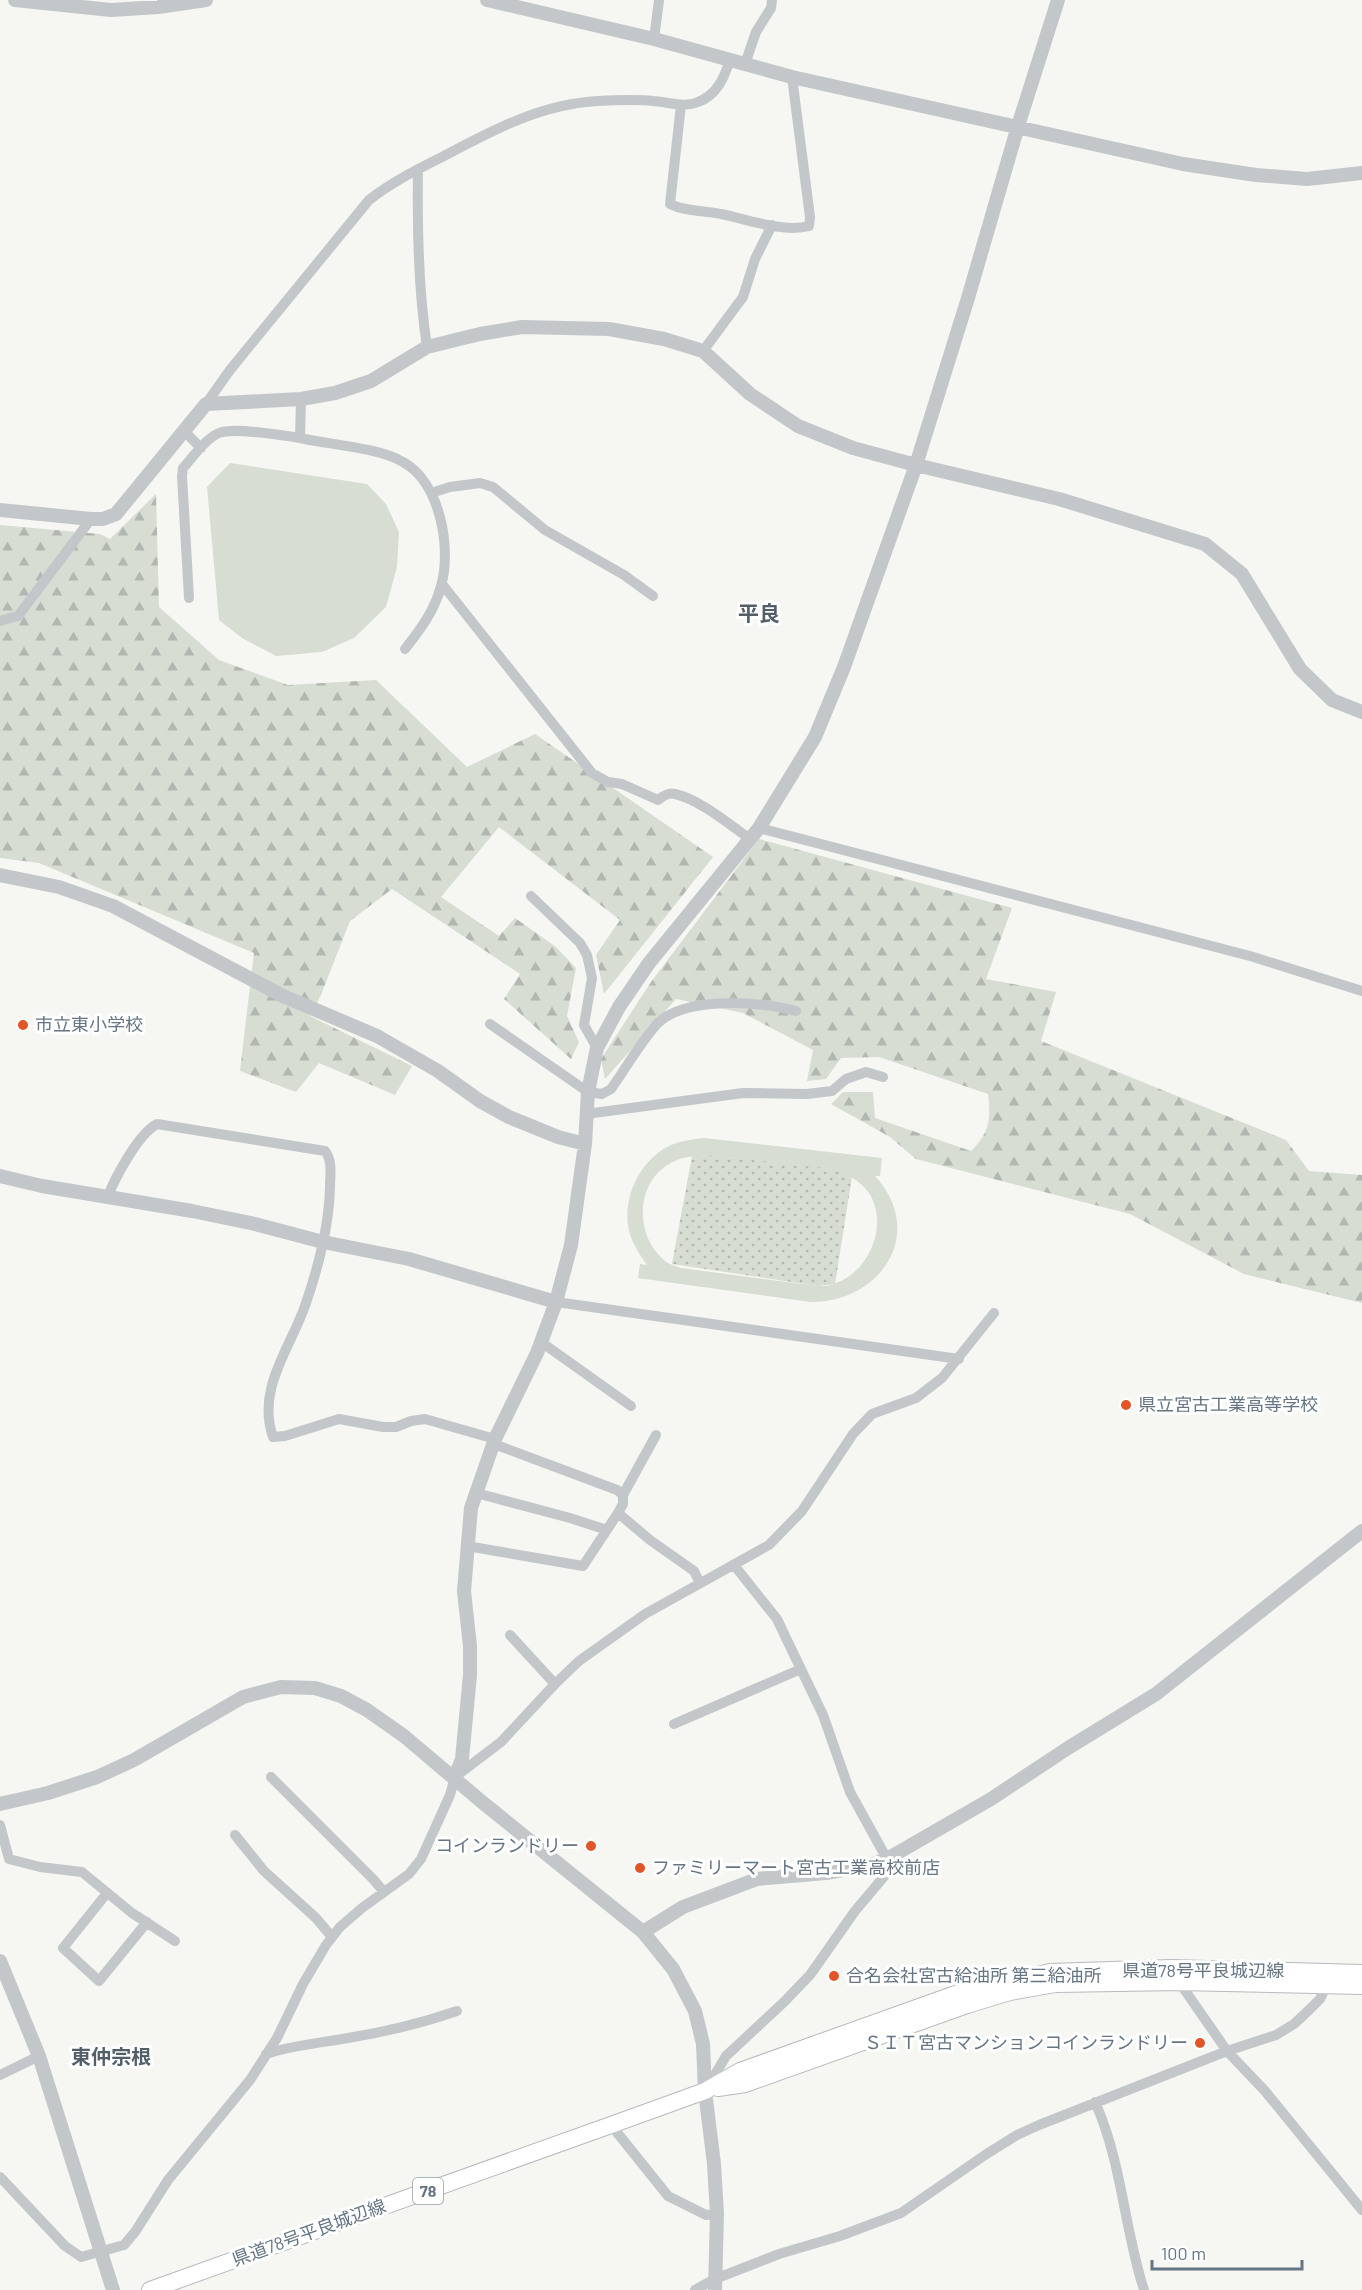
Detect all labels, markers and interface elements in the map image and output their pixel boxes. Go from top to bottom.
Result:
district label: 平良 [738,600,780,625]
place label: 市立東小学校 [35,1013,143,1035]
marker: 市立東小学校 [16,1018,30,1032]
place label: 県立宮古工業高等学校 [1138,1393,1318,1415]
marker: 県立宮古工業高等学校 [1119,1398,1133,1412]
place label: コインランドリー [435,1834,579,1856]
marker: コインランドリー [584,1839,598,1853]
place label: ファミリーマート宮古工業高校前店 [652,1856,940,1878]
marker: ファミリーマート宮古工業高校前店 [633,1861,647,1875]
street label: 県道78号平良城辺線 [1122,1959,1284,1981]
place label: 合名会社宮古給油所 第三給油所 [846,1964,1102,1986]
marker: 合名会社宮古給油所 第三給油所 [827,1969,841,1983]
place label: ＳＩＴ宮古マンションコインランドリー [864,2031,1188,2053]
marker: ＳＩＴ宮古マンションコインランドリー [1193,2036,1207,2050]
district label: 東仲宗根 [71,2044,151,2068]
road number: 78 [413,2178,443,2204]
street label: 県道78号平良城辺線 [229,2194,388,2270]
scale bar [1152,2233,1302,2271]
text: 100 m [1161,2242,1206,2264]

